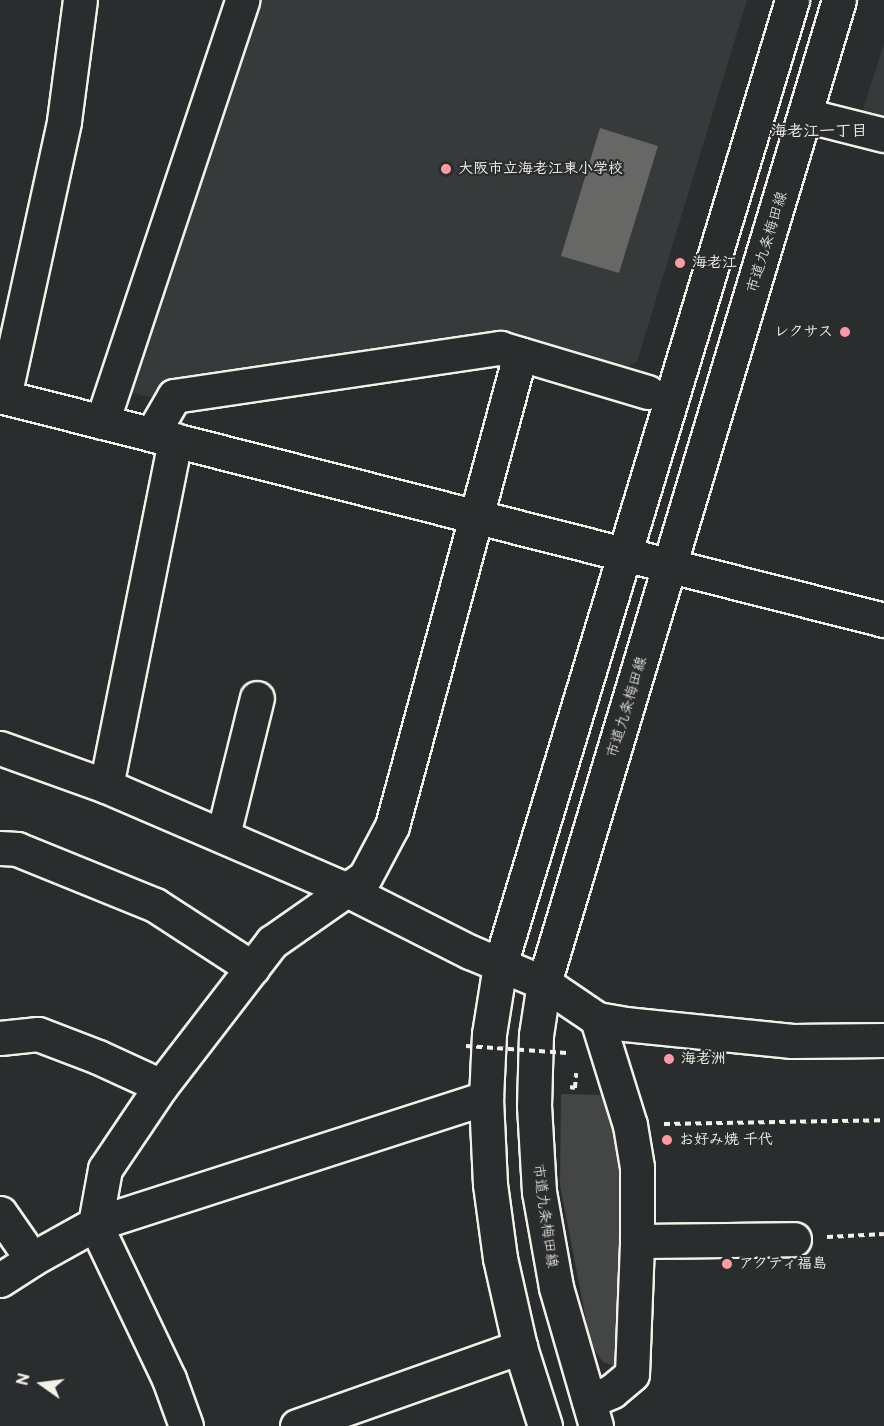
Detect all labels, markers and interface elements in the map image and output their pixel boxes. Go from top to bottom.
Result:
district label: 海老江一丁目 [771,122,867,142]
place label: 大阪市立海老江東小学校 [458,160,623,178]
marker: 大阪市立海老江東小学校 [439,162,453,176]
street label: 市道九条梅田線 [743,189,791,295]
place label: 海老江 [692,254,737,272]
marker: 海老江 [673,256,687,270]
place label: レクサス [773,323,833,341]
marker: レクサス [838,325,852,339]
street label: 市道九条梅田線 [603,654,651,760]
place label: 海老洲 [681,1050,726,1068]
marker: 海老洲 [662,1052,676,1066]
place label: お好み焼 千代 [679,1131,773,1149]
marker: お好み焼 千代 [660,1133,674,1147]
street label: 市道九条梅田線 [529,1163,561,1269]
place label: アクティ福島 [739,1255,829,1273]
marker: アクティ福島 [720,1257,734,1271]
north arrow [12,1354,72,1414]
text: N [13,1371,35,1388]

